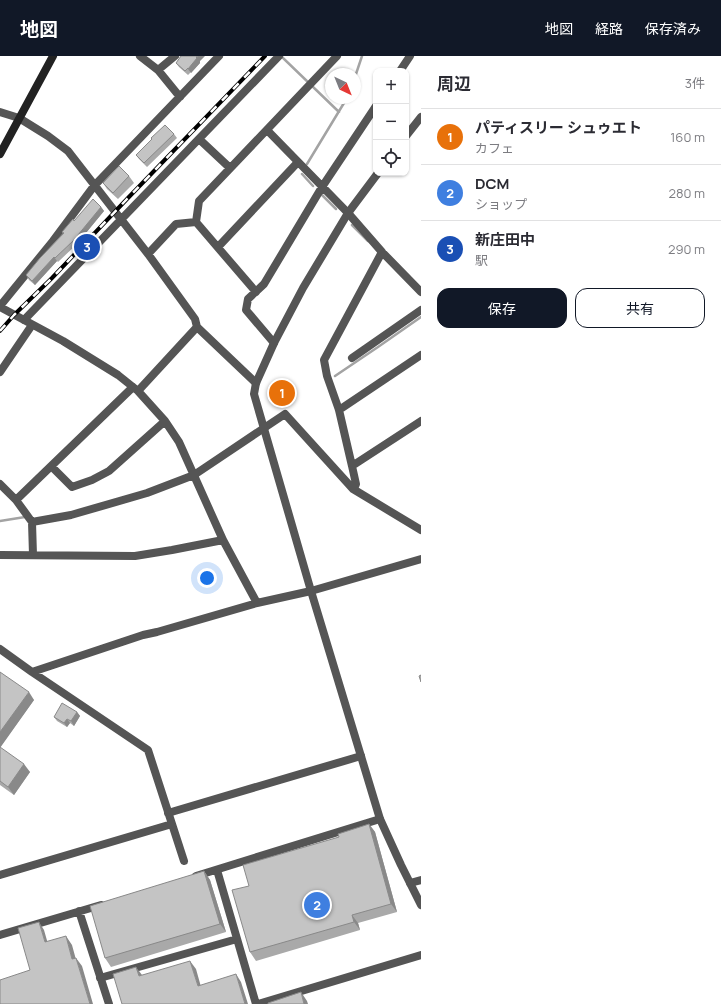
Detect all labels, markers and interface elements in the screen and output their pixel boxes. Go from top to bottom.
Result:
text: 地図 [20,16,58,42]
text: 地図 [545,19,573,38]
text: 経路 [595,19,623,38]
text: 保存済み [645,19,701,38]
north arrow [325,68,361,104]
map controls [373,68,409,176]
button: + [373,68,409,104]
text: 周辺 [437,72,471,95]
text: 3件 [685,74,705,92]
button: − [373,104,409,140]
text: パティスリー シュゥエト [475,117,642,138]
text: 1 [447,128,453,146]
text: 160 m [670,128,705,146]
text: カフェ [475,139,514,157]
button: locate [373,140,409,176]
text: DCM [475,173,509,194]
text: 2 [446,184,454,202]
text: 280 m [668,184,705,202]
text: ショップ [475,195,527,213]
text: 新庄田中 [475,229,535,250]
pin: 3 [74,232,100,262]
text: 3 [446,240,454,258]
text: 290 m [668,240,705,258]
text: 駅 [475,251,488,269]
button: 保存 [437,288,567,328]
button: 共有 [575,288,705,328]
pin: 1 [269,378,295,408]
your location [197,568,217,588]
pin: 2 [304,890,330,920]

